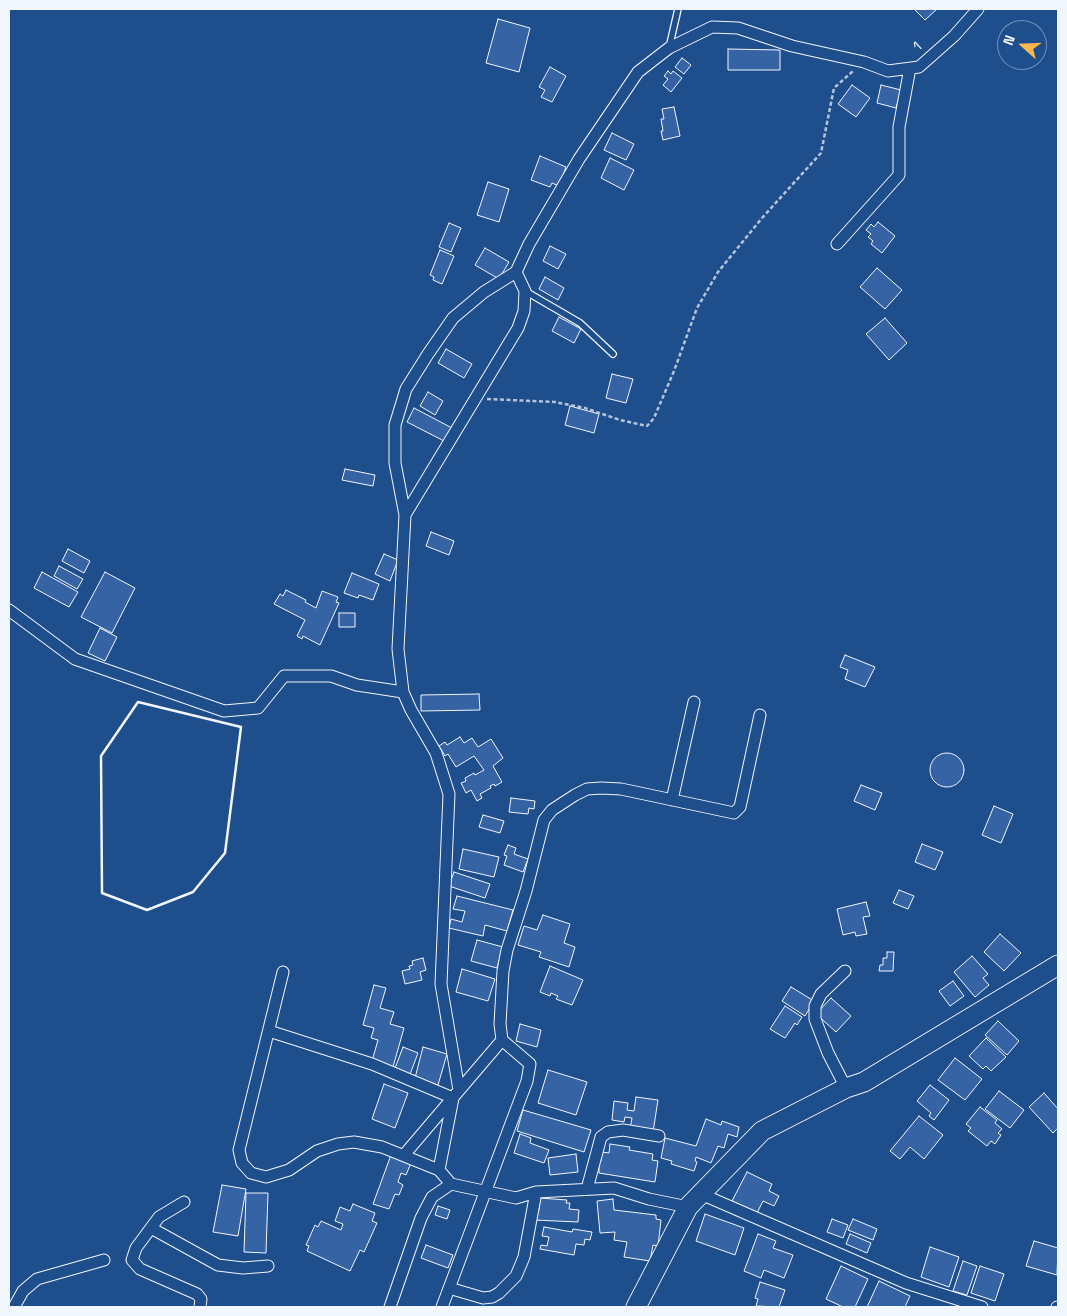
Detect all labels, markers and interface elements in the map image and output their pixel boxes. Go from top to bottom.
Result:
north arrow [997,20,1047,70]
text: N [999,33,1019,48]
street label: 1 [910,39,926,55]

